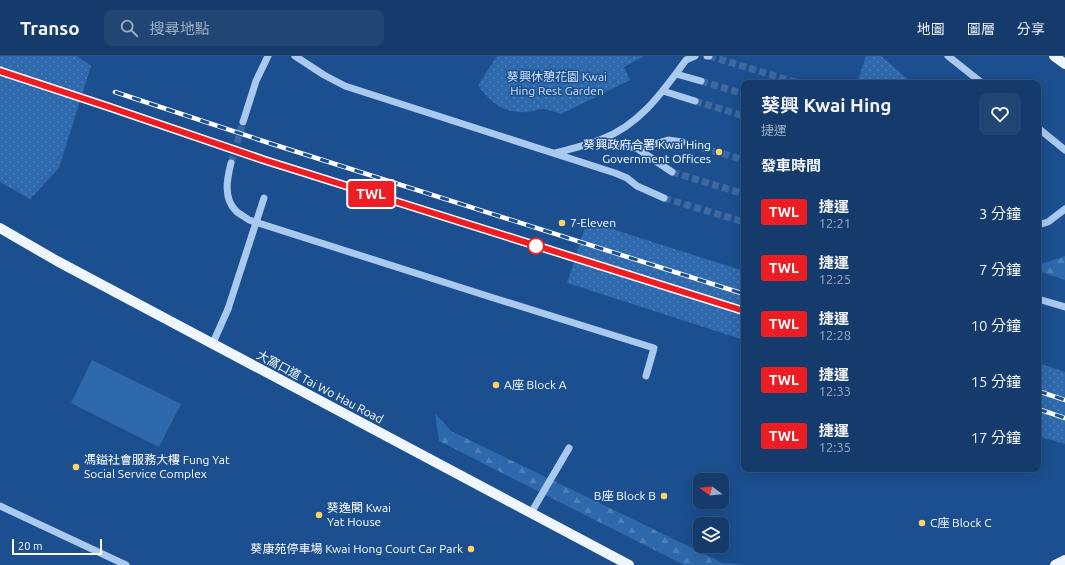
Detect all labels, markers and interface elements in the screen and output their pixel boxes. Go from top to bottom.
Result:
search box [104,10,384,46]
text: Transo [20,17,80,39]
icon: search [118,17,140,39]
text: 搜尋地點 [150,20,210,37]
text: 地圖 [917,21,945,37]
text: 圖層 [967,21,995,37]
text: 分享 [1017,21,1045,37]
park label: 葵興休憩花園 Kwai Hing Rest Garden [507,70,607,97]
button: heart [979,93,1021,135]
text: 葵興 Kwai Hing [761,94,891,116]
text: 捷運 [761,123,787,137]
place label: 葵興政府合署 Kwai Hing Government Offices [583,138,711,165]
marker: 葵興政府合署 Kwai Hing Government Offices [714,147,724,157]
text: 發車時間 [761,157,821,174]
line badge: TWL [348,181,394,207]
text: TWL [356,186,386,202]
text: 捷運 [819,198,849,215]
text: TWL [769,204,799,220]
text: 3 分鐘 [979,205,1021,222]
place label: 7-Eleven [570,216,616,229]
text: 12:21 [819,216,851,230]
marker: 7-Eleven [557,218,567,228]
unlabelled marker [527,237,545,255]
text: 捷運 [819,254,849,271]
text: TWL [769,260,799,276]
text: 7 分鐘 [979,261,1021,278]
text: 12:25 [819,272,851,286]
text: 捷運 [819,310,849,327]
text: TWL [769,316,799,332]
text: 10 分鐘 [971,317,1021,334]
text: 12:28 [819,328,851,342]
street label: 大窩口道 Tai Wo Hau Road [255,348,386,425]
text: 捷運 [819,366,849,383]
text: TWL [769,372,799,388]
text: 15 分鐘 [971,373,1021,390]
place label: A座 Block A [504,378,567,391]
marker: A座 Block A [491,380,501,390]
text: 12:33 [819,384,851,398]
text: 捷運 [819,422,849,439]
text: TWL [769,428,799,444]
text: 17 分鐘 [971,429,1021,446]
text: 12:35 [819,440,851,454]
place label: 馮鎰社會服務大樓 Fung Yat Social Service Complex [84,453,230,480]
marker: 馮鎰社會服務大樓 Fung Yat Social Service Complex [71,462,81,472]
north arrow [693,473,729,509]
map controls [693,473,729,553]
place label: B座 Block B [594,489,656,502]
marker: B座 Block B [659,491,669,501]
place label: 葵逸閣 Kwai Yat House [327,501,391,528]
marker: 葵逸閣 Kwai Yat House [314,510,324,520]
place label: C座 Block C [930,516,992,529]
button: layers [693,517,729,553]
marker: C座 Block C [917,518,927,528]
scale bar [12,537,102,556]
text: 20 m [18,540,42,552]
place label: 葵康苑停車場 Kwai Hong Court Car Park [250,542,463,555]
marker: 葵康苑停車場 Kwai Hong Court Car Park [466,544,476,554]

